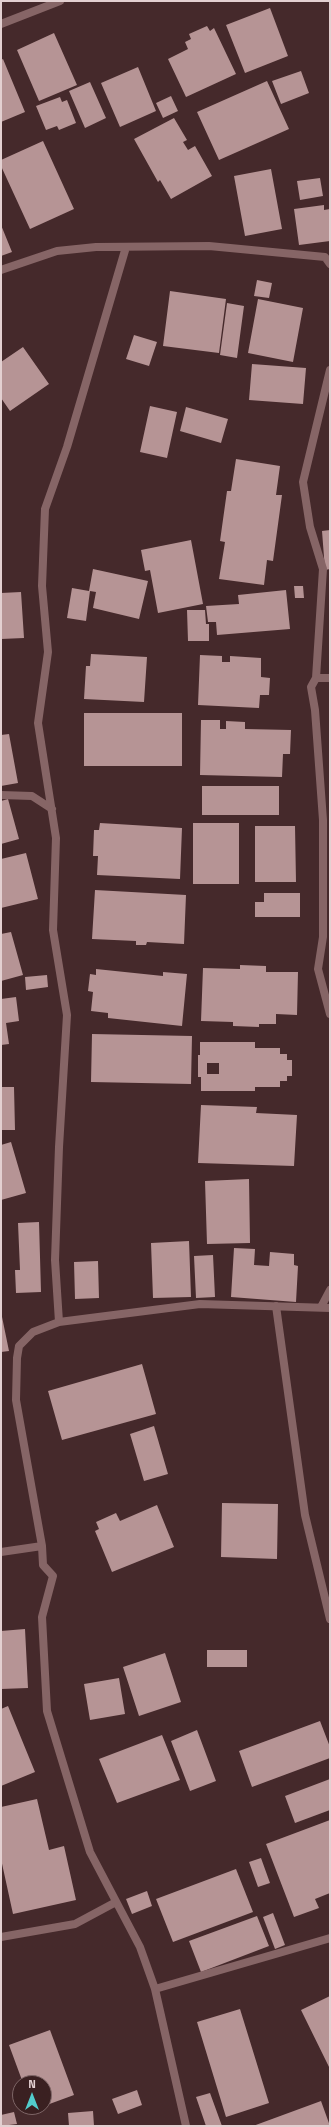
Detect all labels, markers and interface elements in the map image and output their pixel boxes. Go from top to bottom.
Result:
north arrow [12,2075,52,2115]
text: N [28,2076,36,2092]

